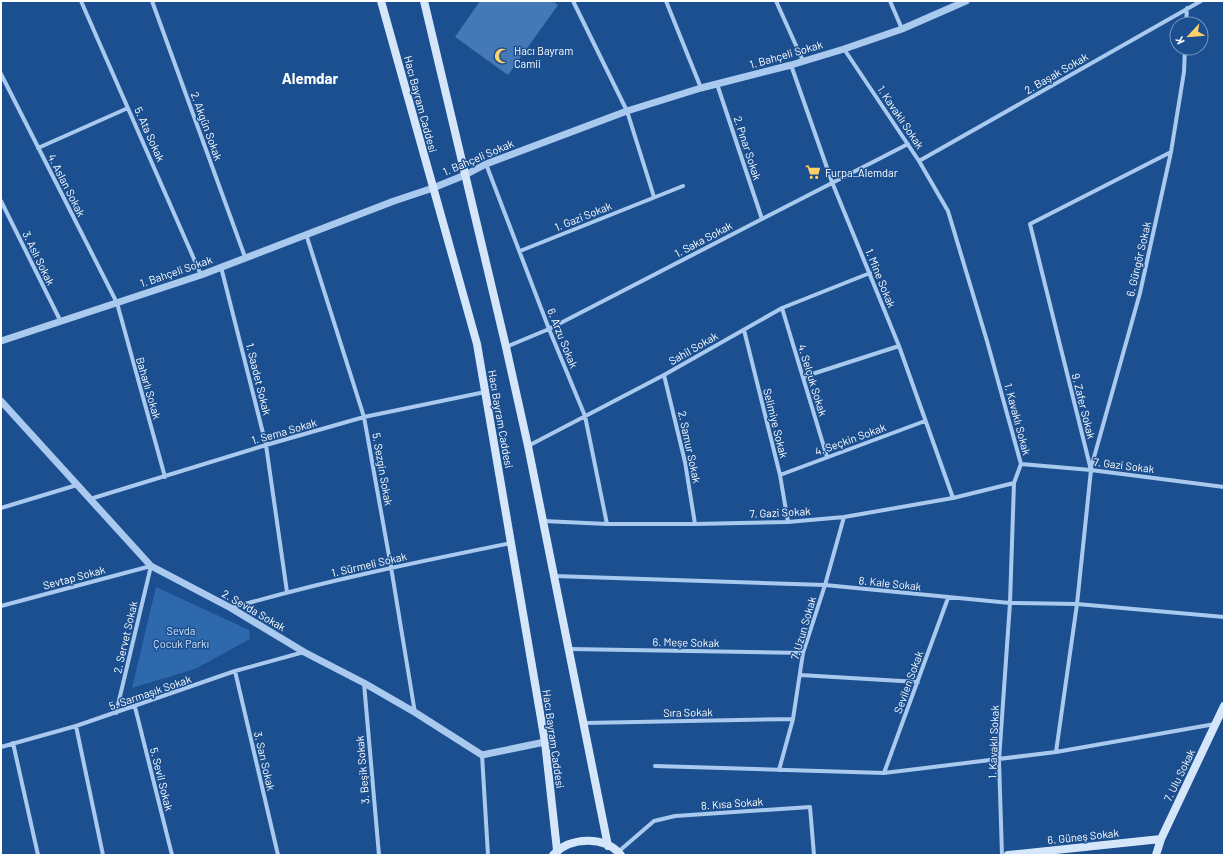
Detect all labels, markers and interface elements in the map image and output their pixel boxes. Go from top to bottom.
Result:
north arrow [1169,16,1209,56]
text: K [1172,35,1187,47]
street label: 1. Bahçeli Sokak [748,37,825,71]
place label: Hacı Bayram Camii [514,44,573,70]
mosque icon: Hacı Bayram Camii [493,47,511,65]
street label: 2. Başak Sokak [1022,49,1091,96]
street label: Hacı Bayram Caddesi [402,54,440,154]
district label: Alemdar [282,69,339,87]
street label: 1. Kavaklı Sokak [875,83,927,152]
street label: 2. Akgün Sokak [189,90,226,163]
street label: 5. Ata Sokak [132,105,168,164]
street label: 2. Pınar Sokak [732,114,765,182]
street label: 1. Bahçeli Sokak [441,136,516,178]
street label: 4. Aslan Sokak [46,152,89,219]
supermarket icon: Furpa_Alemdar [804,163,822,181]
place label: Furpa_Alemdar [825,166,898,179]
street label: 1. Gazi Sokak [553,199,614,233]
street label: 1. Saka Sokak [672,218,734,260]
street label: 6. Güngör Sokak [1123,220,1153,298]
street label: 3. Aslı Sokak [20,229,58,288]
street label: 1. Mine Sokak [863,247,899,310]
street label: 1. Bahçeli Sokak [138,252,214,289]
street label: 6. Arzu Sokak [545,306,581,370]
street label: Sahil Sokak [666,329,720,367]
street label: 1. Saadet Sokak [244,342,274,417]
street label: 4. Selçuk Sokak [796,343,830,418]
street label: Baharlı Sokak [134,355,164,421]
street label: Hacı Bayram Caddesi [486,369,516,469]
street label: 9. Zafer Sokak [1070,372,1099,441]
street label: 1. Kavaklı Sokak [1002,382,1034,457]
street label: Selimiye Sokak [761,387,791,460]
street label: 2. Samur Sokak [676,410,704,485]
street label: 1. Sema Sokak [250,415,319,447]
street label: 4. Seçkin Sokak [813,420,888,458]
street label: 5. Sezgin Sokak [370,431,396,507]
street label: 7. Gazi Sokak [1093,455,1156,475]
street label: 7. Gazi Sokak [749,504,811,520]
street label: 1. Sürmeli Sokak [330,549,408,579]
street label: Sevtap Sokak [41,562,107,592]
street label: 8. Kale Sokak [858,573,922,593]
street label: 2. Sevda Sokak [220,587,288,634]
street label: 7. Uzun Sokak [788,595,818,661]
street label: 2. Servet Sokak [110,599,140,674]
park label: Sevda Çocuk Parkı [153,624,209,650]
street label: 6. Meşe Sokak [652,635,720,649]
street label: Sevilen Sokak [891,648,926,715]
street label: 5. Sarmaşık Sokak [107,672,193,712]
street label: Hacı Bayram Caddesi [541,689,567,789]
street label: 1. Kavaklı Sokak [985,704,1001,779]
street label: Sıra Sokak [663,705,713,719]
street label: 3. Sarı Sokak [252,730,278,792]
street label: 3. Beşik Sokak [353,735,371,805]
street label: 5. Sevil Sokak [148,746,176,812]
street label: 7. Ulu Sokak [1161,746,1197,803]
street label: 8. Kısa Sokak [701,794,764,812]
street label: 6. Güneş Sokak [1047,826,1120,846]

